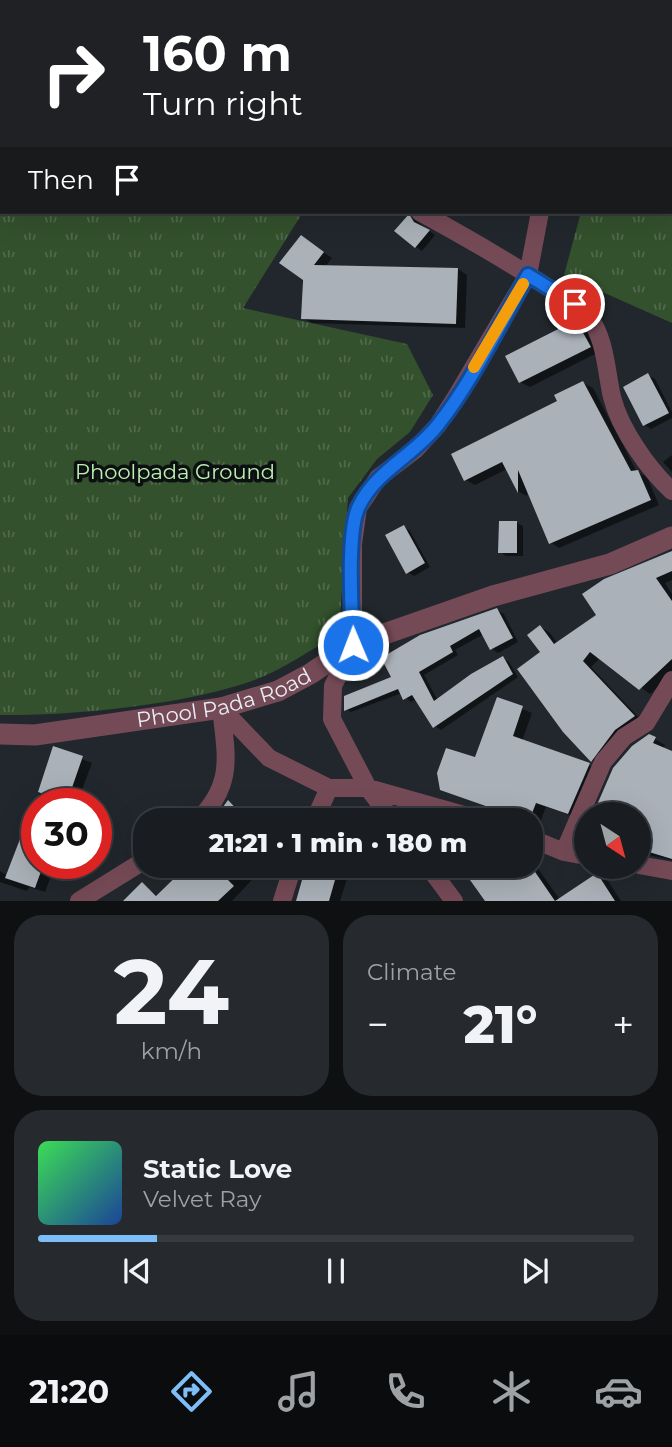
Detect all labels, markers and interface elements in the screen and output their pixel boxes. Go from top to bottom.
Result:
text: 160 m [143,24,292,83]
icon: right [28,28,119,119]
text: Turn right [143,84,303,123]
icon: arrive [108,161,146,199]
text: Then [28,164,94,196]
pin [545,274,605,334]
icon: arrive [556,285,594,323]
park label: Phoolpada Ground [75,459,275,484]
position arrow [316,608,390,682]
street label: Phool Pada Road [135,663,315,732]
speed limit sign: 30 [21,788,112,879]
north arrow [574,802,651,878]
map controls [574,802,651,879]
text: 21:21 · 1 min · 180 m [209,827,467,859]
text: 24 [114,936,229,1047]
text: Climate [367,958,456,986]
text: 21° [464,993,537,1056]
text: − [367,1001,389,1048]
text: + [612,1001,634,1048]
text: km/h [141,1037,202,1065]
text: Static Love [143,1153,292,1185]
text: Velvet Ray [143,1185,261,1213]
icon: previous [118,1252,156,1290]
icon: pause [317,1252,355,1290]
icon: next [516,1252,554,1290]
icon: directions [167,1367,216,1416]
icon: music [274,1367,323,1416]
icon: phone [381,1367,430,1416]
icon: climate [487,1367,536,1416]
icon: car [594,1367,643,1416]
text: 21:20 [29,1372,109,1411]

